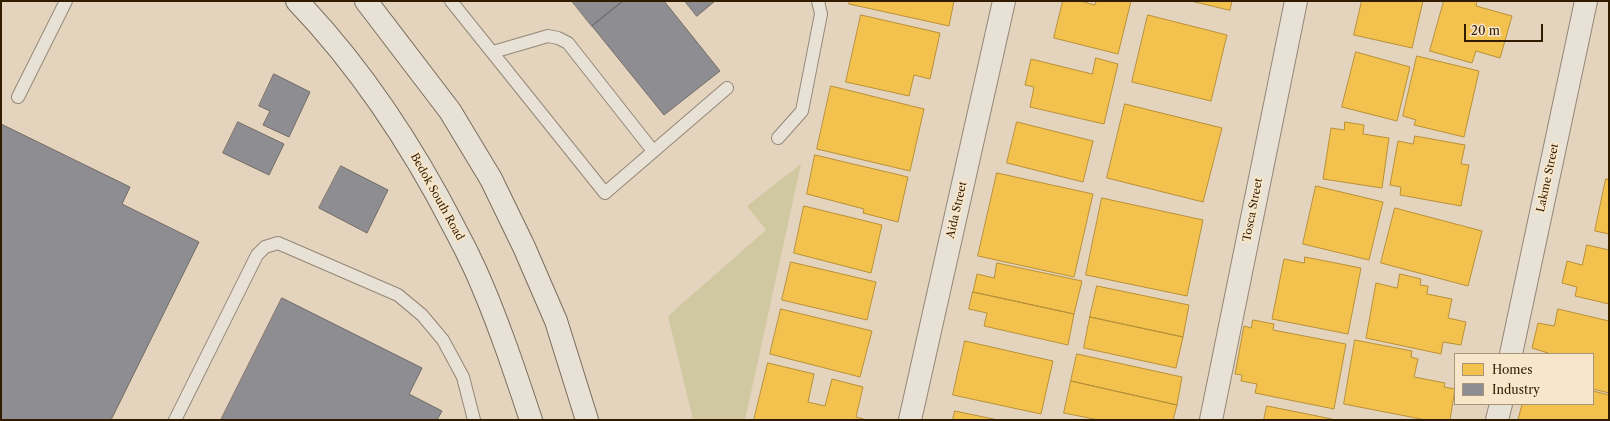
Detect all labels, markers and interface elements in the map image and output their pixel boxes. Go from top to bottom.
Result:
scale bar [1466,16,1545,42]
text: 20 m [1471,23,1500,38]
street label: Lakme Street [1534,142,1562,214]
street label: Bedok South Road [408,151,466,243]
street label: Tosca Street [1240,177,1266,243]
street label: Aida Street [944,180,970,240]
legend [1454,353,1594,405]
text: Homes [1492,362,1532,377]
text: Industry [1492,382,1540,397]

